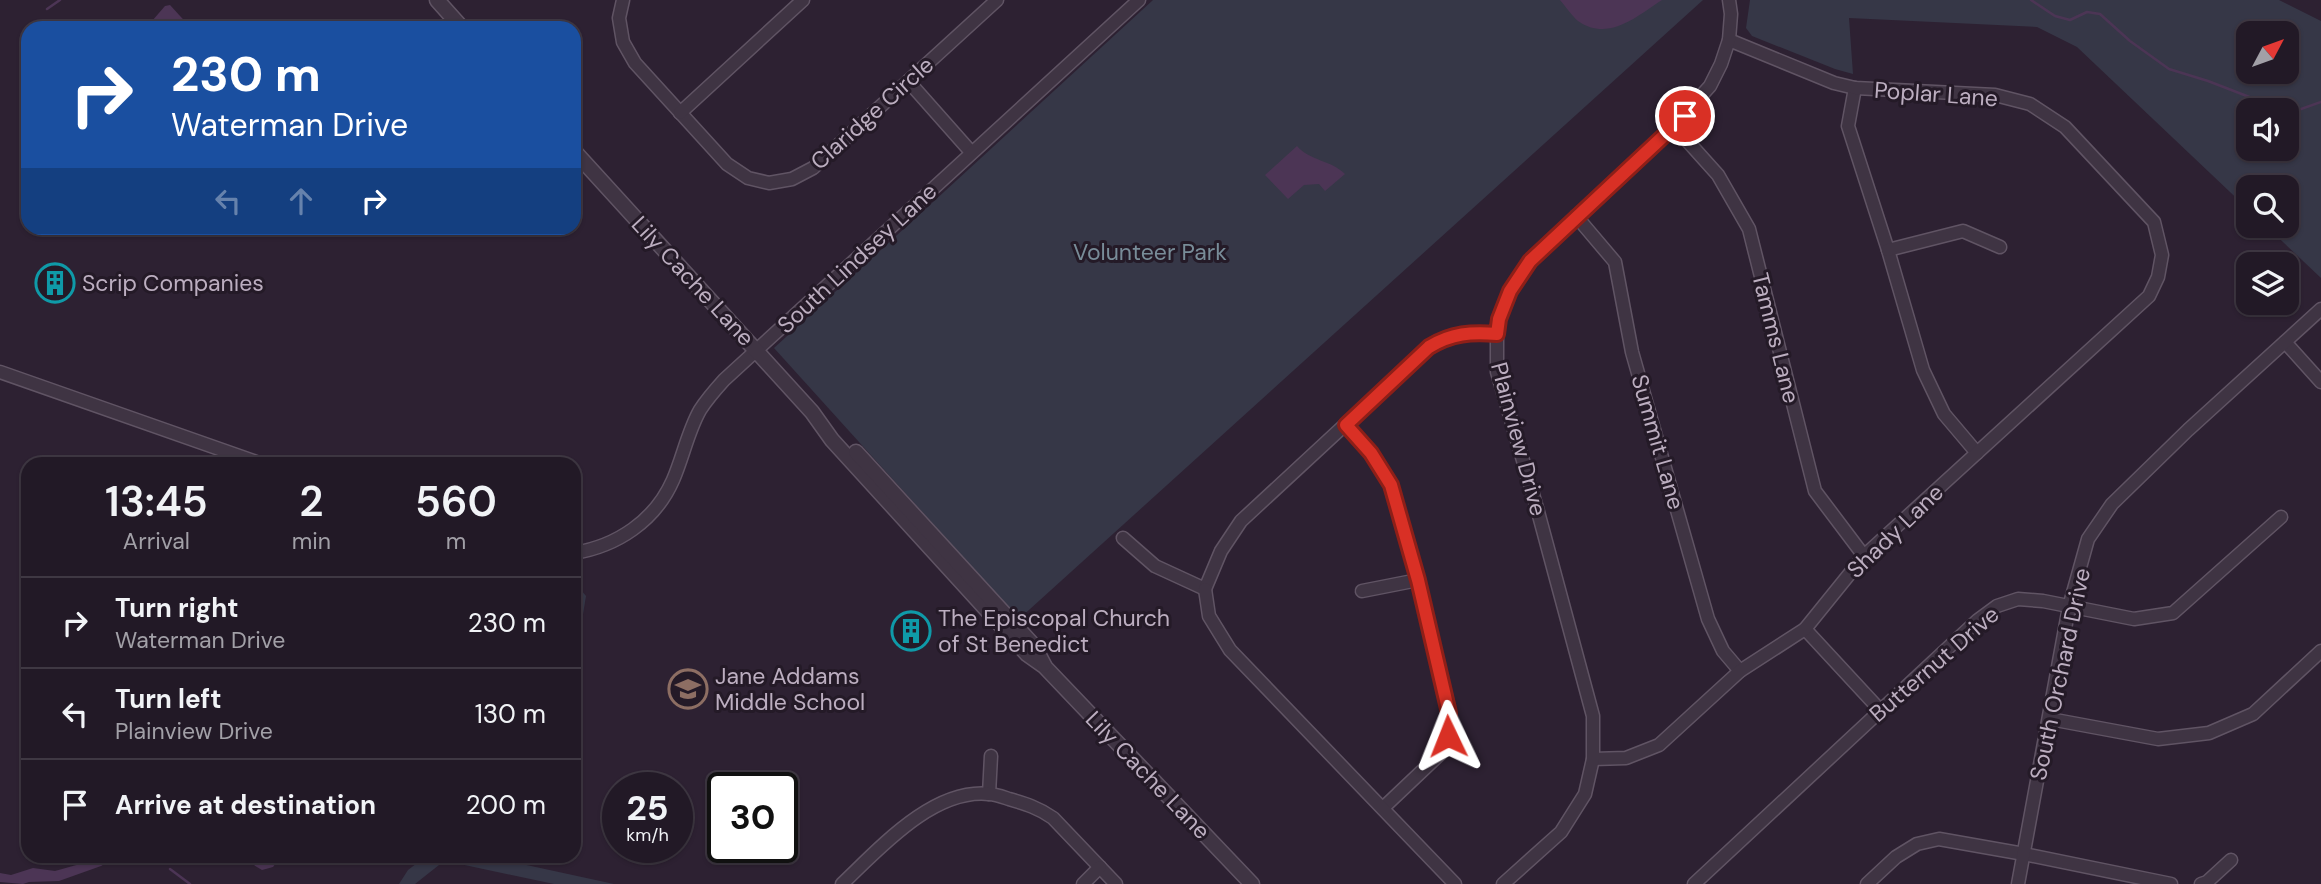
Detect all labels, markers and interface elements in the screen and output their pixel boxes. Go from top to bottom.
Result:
north arrow [2236,21,2300,84]
map controls [2236,21,2299,315]
text: 230 m [171,42,321,106]
icon: right [56,49,147,140]
street label: Claridge Circle [804,50,940,176]
street label: Poplar Lane [1873,75,1999,113]
pin [1655,86,1715,146]
icon: arrive [1666,97,1704,135]
button: sound [2236,98,2299,161]
text: Waterman Drive [171,104,408,146]
button: search [2236,175,2299,238]
street label: South Lindsey Lane [771,176,943,340]
icon: left [209,182,247,220]
icon: ahead [282,182,320,220]
icon: right [355,182,393,220]
street label: Lily Cache Lane [625,210,761,352]
park label: Volunteer Park [1073,237,1227,267]
button: layers [2236,252,2299,315]
building icon: Scrip Companies [34,262,76,304]
place label: Scrip Companies [82,268,264,298]
street label: Tamms Lane [1745,270,1807,406]
street label: Plainview Drive [1484,359,1554,519]
street label: Summit Lane [1624,371,1692,513]
text: 13:45 [105,474,208,529]
text: 2 [299,474,323,529]
text: 560 [415,474,497,529]
street label: Shady Lane [1840,477,1950,585]
text: Arrival [123,526,190,556]
text: min [292,526,331,556]
text: m [446,526,466,556]
street label: South Orchard Drive [2023,565,2097,783]
text: Turn right [115,591,239,625]
street label: Butternut Drive [1863,599,2005,729]
place label: The Episcopal Church of St Benedict [938,603,1170,659]
icon: right [56,604,94,642]
text: 230 m [468,606,546,640]
building icon: The Episcopal Church of St Benedict [890,610,932,652]
text: Waterman Drive [115,625,285,655]
place label: Jane Addams Middle School [715,661,865,717]
school or university icon: Jane Addams Middle School [667,668,709,710]
text: Turn left [115,682,222,716]
icon: left [56,695,94,733]
text: 130 m [475,697,546,731]
position arrow [1411,699,1485,773]
street label: Lily Cache Lane [1079,704,1217,846]
text: Plainview Drive [115,716,273,746]
speed limit sign: 30 [707,772,798,863]
text: 25 [627,785,668,831]
icon: arrive [56,786,94,824]
text: Arrive at destination [115,788,376,822]
text: 200 m [466,788,546,822]
text: km/h [626,823,669,847]

